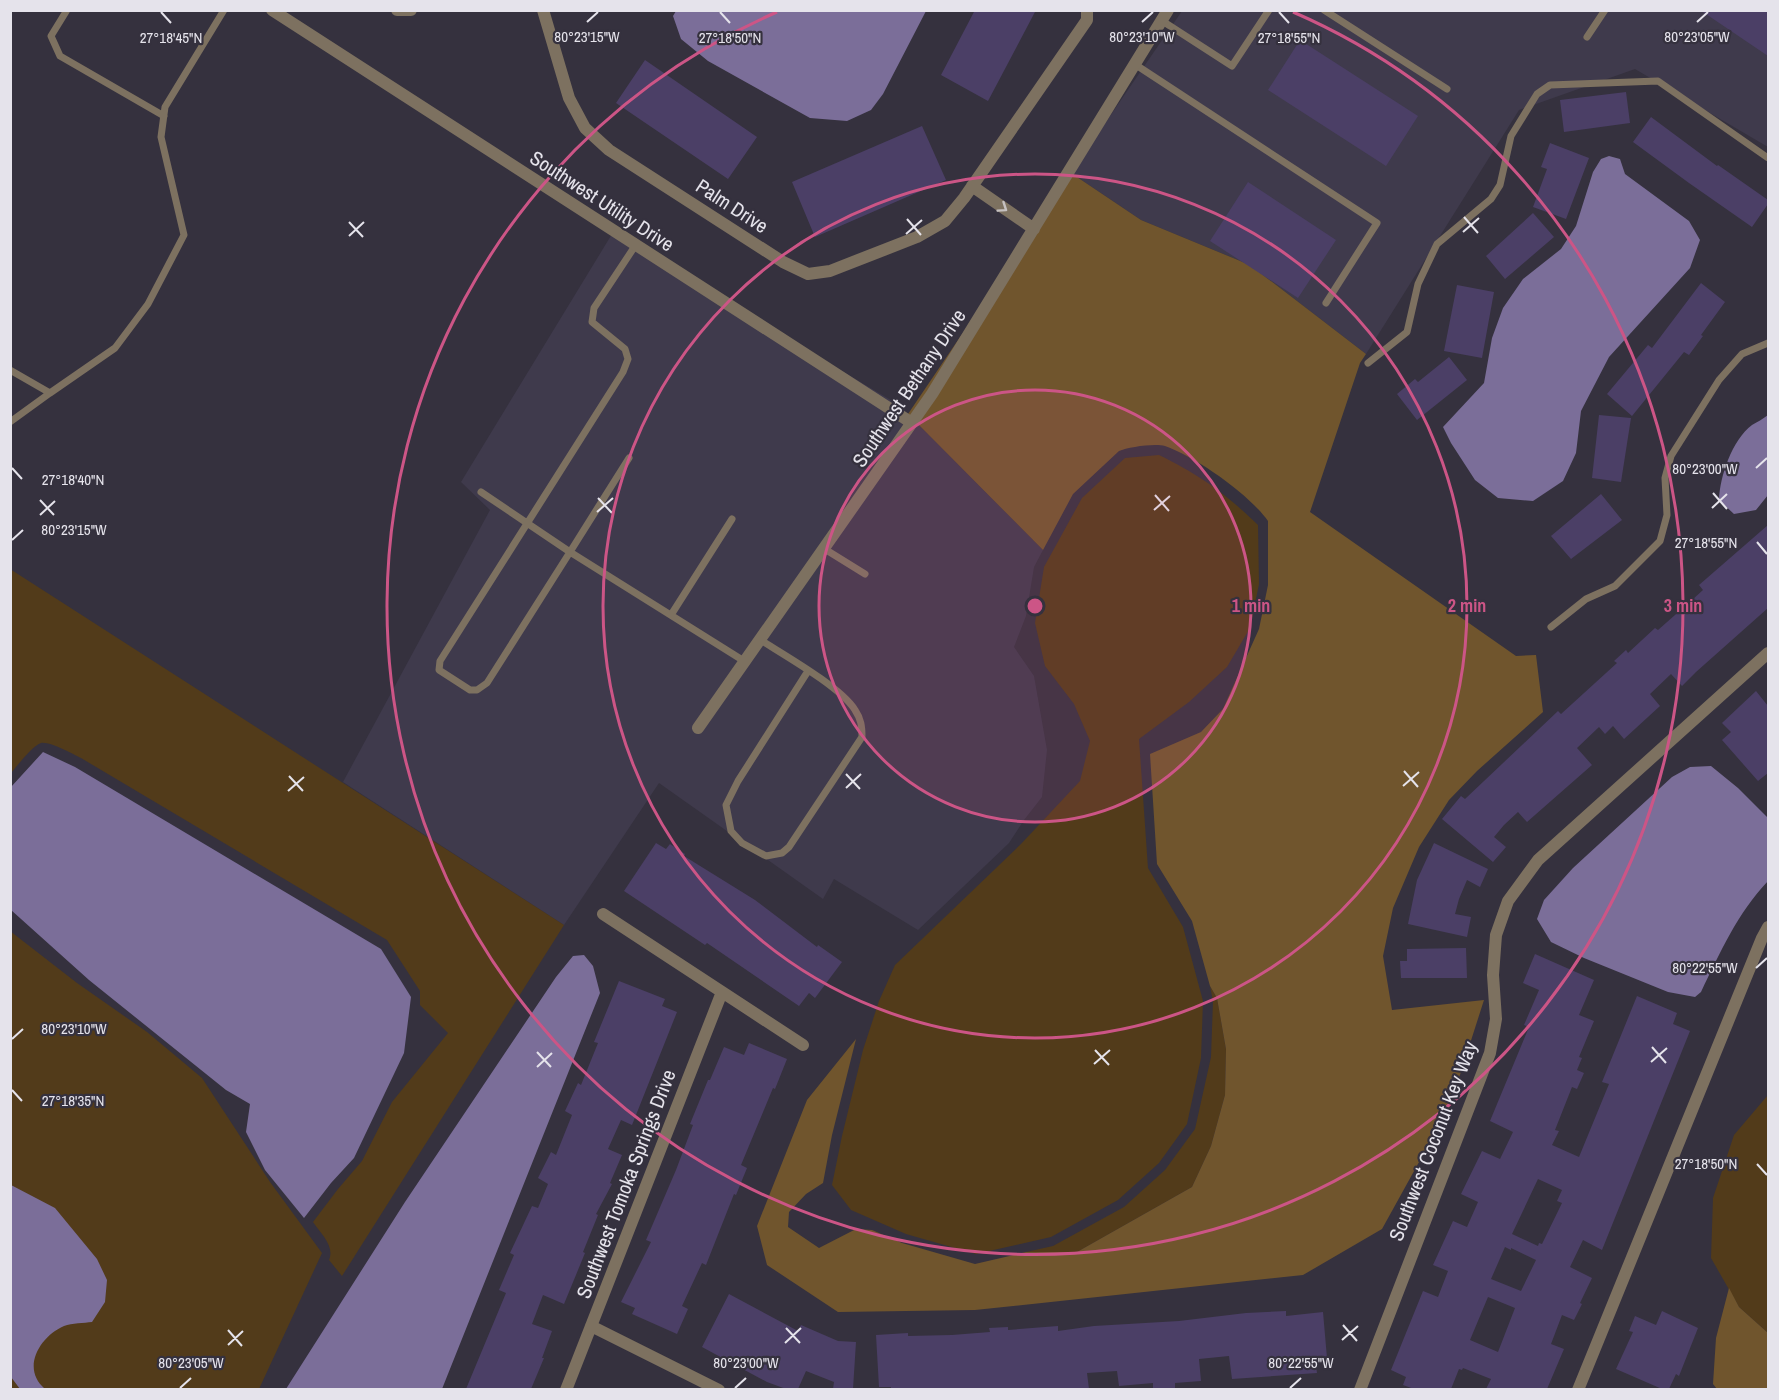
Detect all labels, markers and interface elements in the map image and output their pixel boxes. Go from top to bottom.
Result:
text: 80°23'15"W [554,26,620,47]
text: 80°23'10"W [1109,26,1175,47]
text: 80°23'05"W [1664,26,1730,47]
text: 27°18'45"N [140,27,202,48]
text: 27°18'50"N [699,27,761,48]
text: 27°18'55"N [1258,27,1320,48]
street label: Southwest Utility Drive [525,144,680,257]
street label: Palm Drive [691,172,774,239]
one-way arrow [996,201,1007,212]
street label: Southwest Bethany Drive [846,303,972,472]
text: 80°23'00"W [1672,458,1738,479]
text: 27°18'40"N [42,469,104,490]
text: 80°23'15"W [41,519,107,540]
text: 27°18'55"N [1675,532,1737,553]
text: 1 min [1232,593,1270,618]
text: 2 min [1448,593,1486,618]
text: 3 min [1664,593,1702,618]
centre of rings [1025,596,1045,616]
text: 80°22'55"W [1672,957,1738,978]
text: 80°23'10"W [41,1018,107,1039]
street label: Southwest Coconut Key Way [1382,1036,1483,1245]
street label: Southwest Tomoka Springs Drive [569,1066,682,1302]
text: 27°18'35"N [42,1090,104,1111]
text: 27°18'50"N [1675,1153,1737,1174]
text: 80°23'05"W [158,1352,224,1373]
text: 80°23'00"W [713,1352,779,1373]
text: 80°22'55"W [1268,1352,1334,1373]

